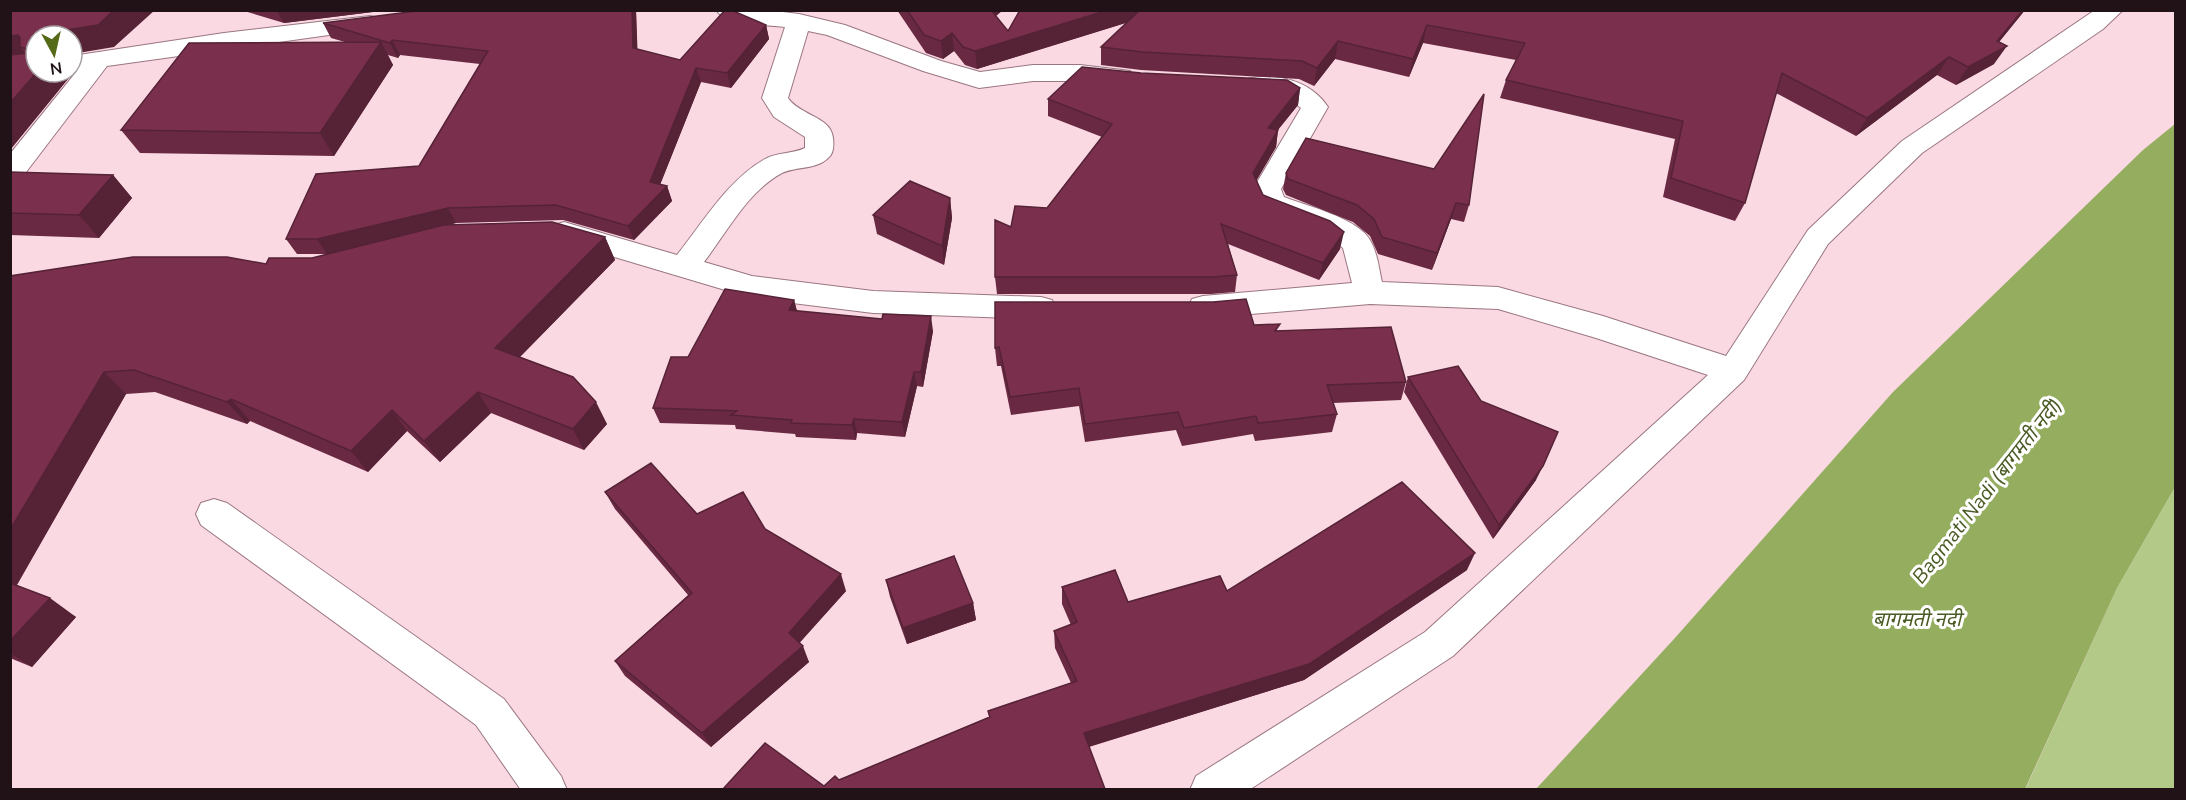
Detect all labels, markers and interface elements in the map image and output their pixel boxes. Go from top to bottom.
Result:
north arrow [24,24,84,84]
text: N [48,56,63,80]
water label: Bagmati Nadi (बागमती नदी) [1906,393,2068,589]
water label: बागमती नदी [1873,606,1965,633]

